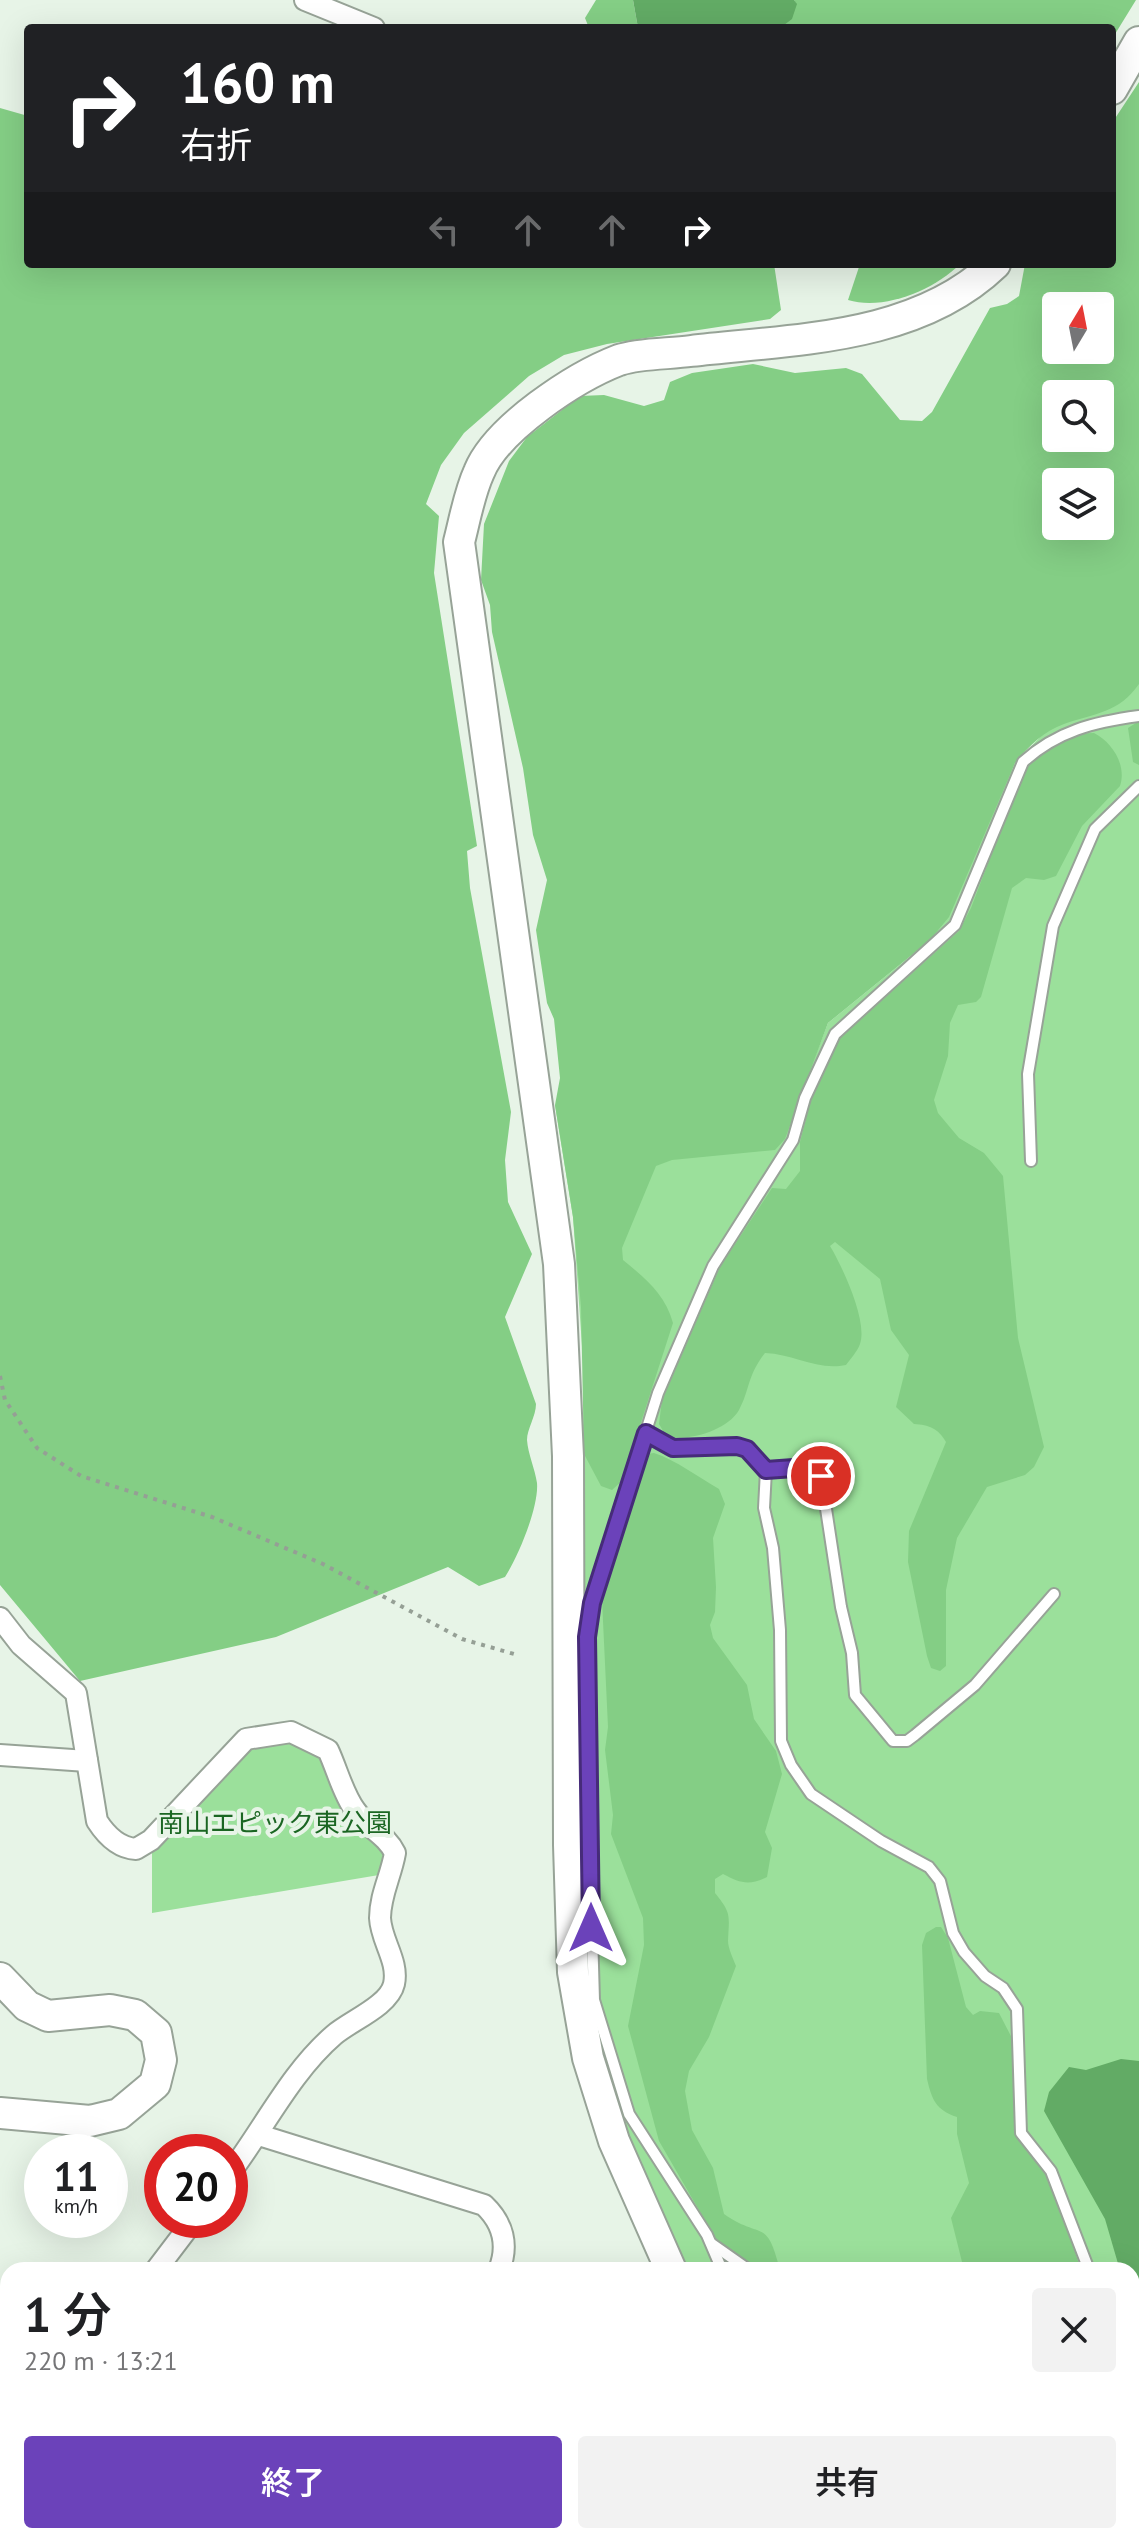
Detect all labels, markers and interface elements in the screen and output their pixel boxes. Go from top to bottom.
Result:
text: 160 m [180,46,335,118]
icon: right [48,56,152,160]
text: 右折 [180,121,252,168]
icon: left [422,208,466,252]
icon: ahead [506,208,550,252]
icon: ahead [590,208,634,252]
icon: right [674,208,718,252]
north arrow [1042,292,1114,364]
map controls [1042,292,1114,540]
button: search [1042,380,1114,452]
button: layers [1042,468,1114,540]
pin [787,1442,855,1510]
icon: arrive [799,1454,843,1498]
park label: 南山エピック東公園 [158,1806,392,1839]
position arrow [549,1886,633,1970]
speed limit sign: 20 [144,2134,248,2238]
text: 11 [53,2150,99,2202]
text: km/h [54,2193,98,2219]
text: 1 分 [24,2283,111,2345]
button: close [1032,2288,1116,2372]
text: 220 m · 13:21 [24,2344,178,2377]
button: 終了 [24,2436,562,2528]
button: 共有 [578,2436,1116,2528]

